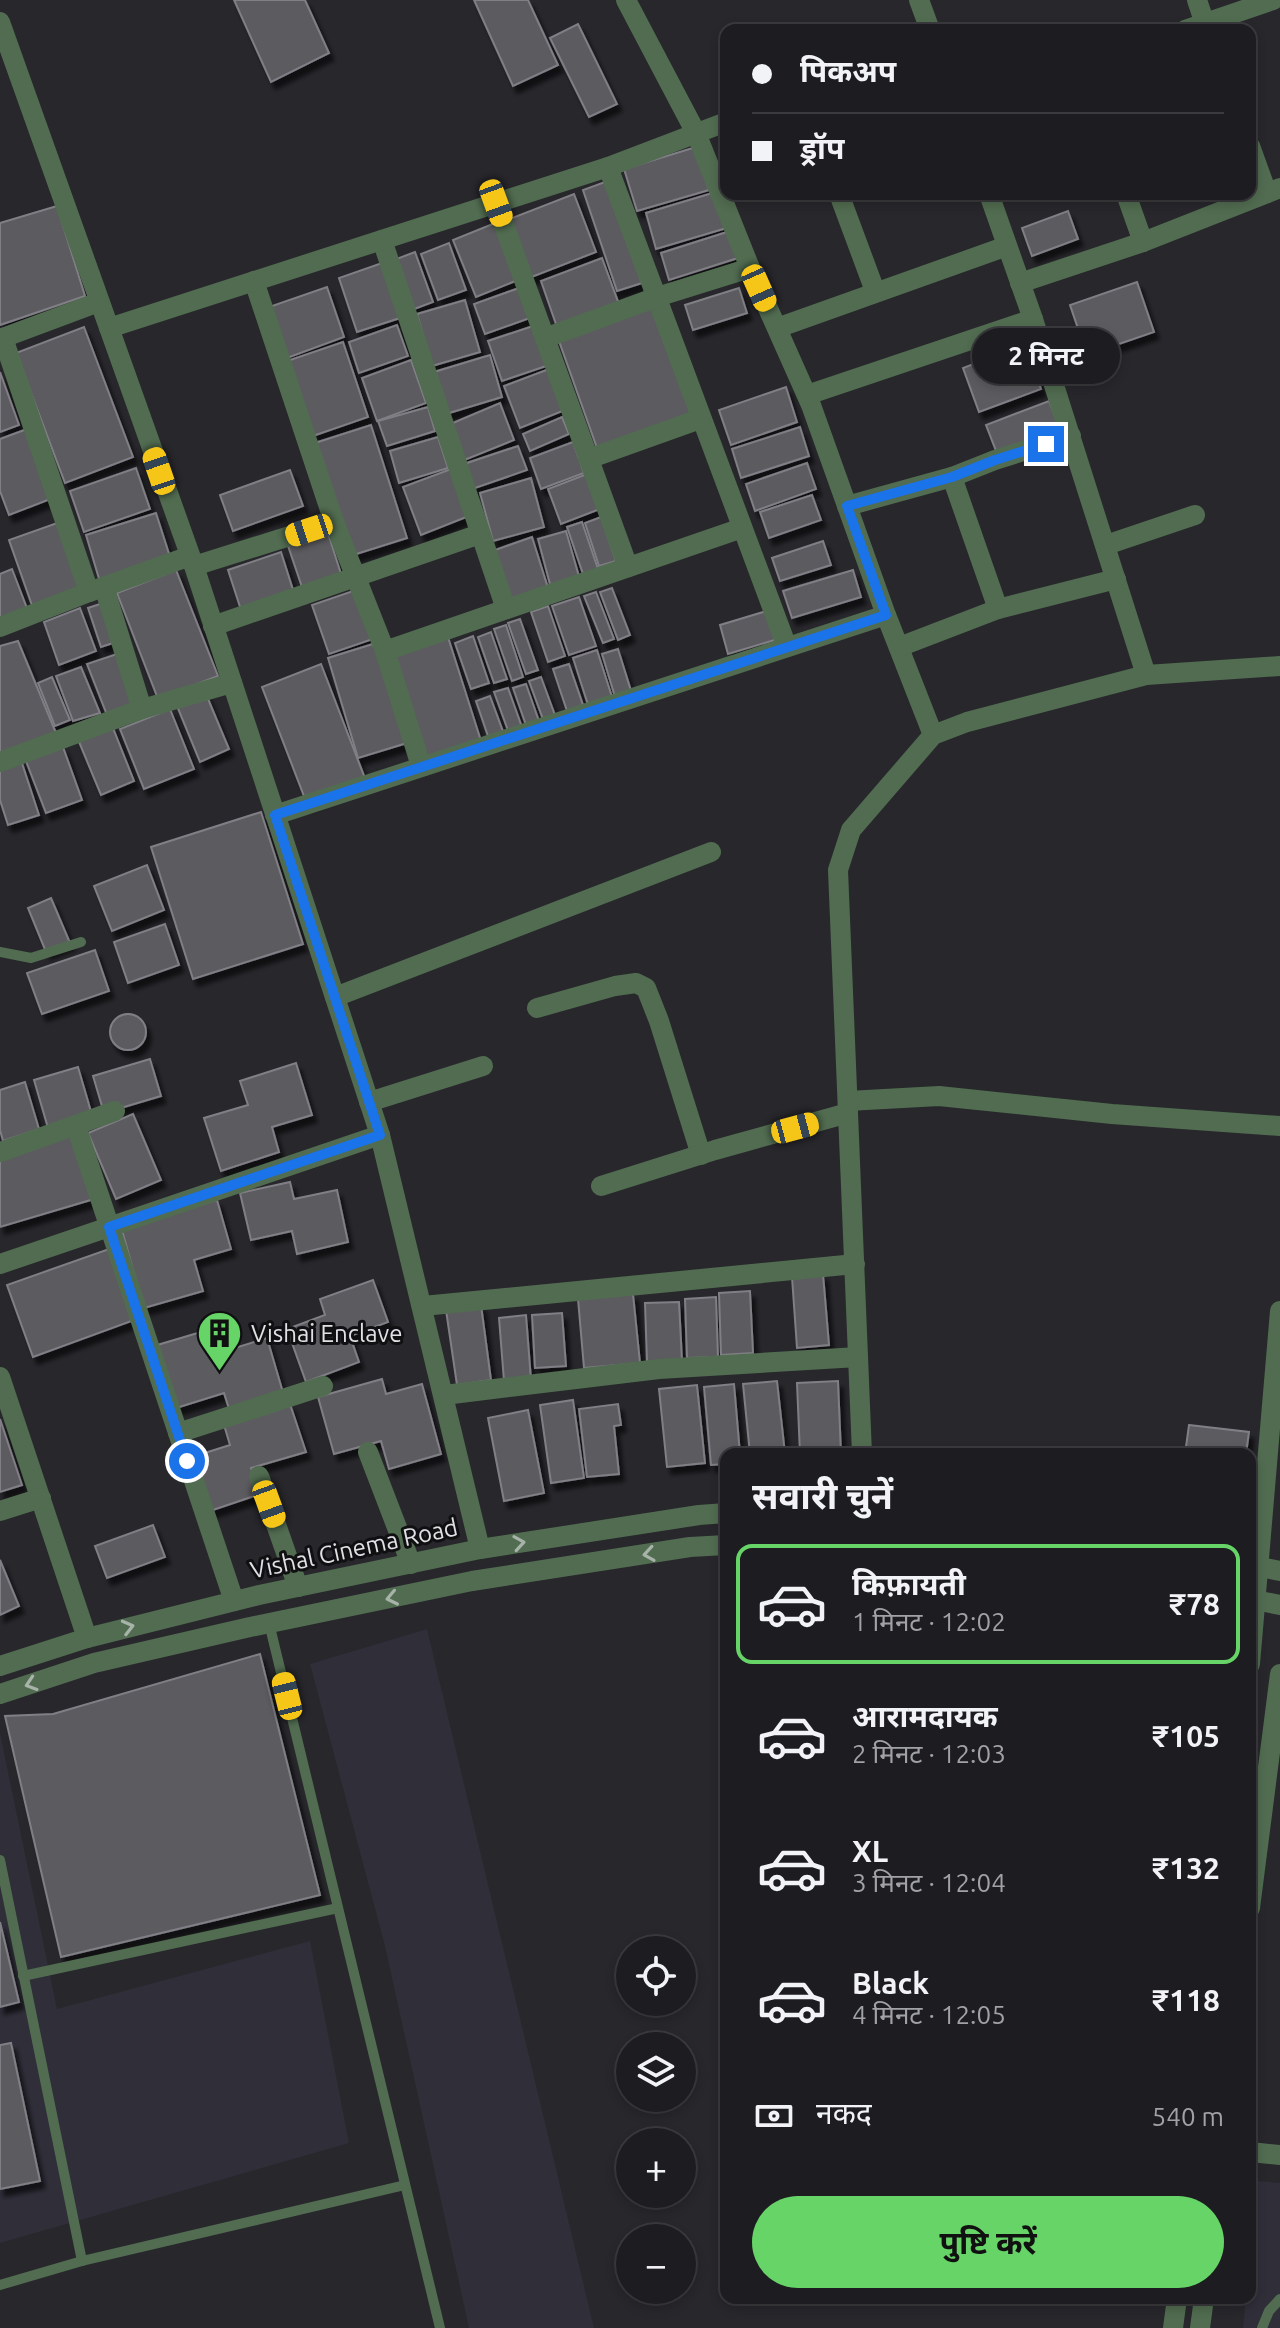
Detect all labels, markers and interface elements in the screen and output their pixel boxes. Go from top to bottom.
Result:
text: पिकअप [800,54,896,88]
text: ड्रॉप [800,131,844,165]
car [477,176,515,230]
car [738,261,780,315]
callout: 2 मिनट [972,328,1120,384]
text: 2 मिनट [1008,341,1084,370]
route end [1028,426,1064,462]
car [140,444,178,498]
car [282,511,336,549]
car [769,1110,821,1146]
building icon: Vishai Enclave [196,1310,244,1373]
place label: Vishai Enclave [251,1320,403,1347]
route start [169,1443,205,1479]
text: सवारी चुनें [752,1475,893,1516]
car [250,1477,288,1531]
street label: Vishal Cinema Road [248,1513,460,1584]
one-way arrow [512,1535,526,1552]
one-way arrow [642,1545,655,1562]
text: किफ़ायती [852,1567,966,1601]
icon: car [756,1568,828,1640]
text: ₹78 [1169,1587,1220,1621]
one-way arrow [386,1589,400,1606]
text: 1 मिनट · 12:02 [852,1607,1006,1636]
one-way arrow [121,1620,135,1637]
car [270,1670,304,1722]
one-way arrow [25,1674,39,1690]
text: आरामदायक [852,1699,998,1733]
icon: car [756,1700,828,1772]
text: ₹105 [1152,1719,1220,1753]
text: 2 मिनट · 12:03 [852,1739,1006,1768]
icon: car [756,1832,828,1904]
text: XL [852,1834,888,1868]
text: ₹132 [1152,1851,1220,1885]
text: 3 मिनट · 12:04 [852,1868,1006,1897]
map controls [616,1936,696,2304]
button: locate [616,1936,696,2016]
icon: car [756,1964,828,2036]
text: Black [852,1966,929,2000]
text: ₹118 [1152,1983,1220,2017]
text: 4 मिनट · 12:05 [852,2000,1006,2029]
button: layers [616,2032,696,2112]
icon: cash [752,2094,796,2138]
text: नकद [816,2096,872,2130]
text: 540 m [1152,2102,1224,2131]
button: + [616,2128,696,2208]
button: पुष्टि करें [752,2196,1224,2288]
button: − [616,2224,696,2304]

